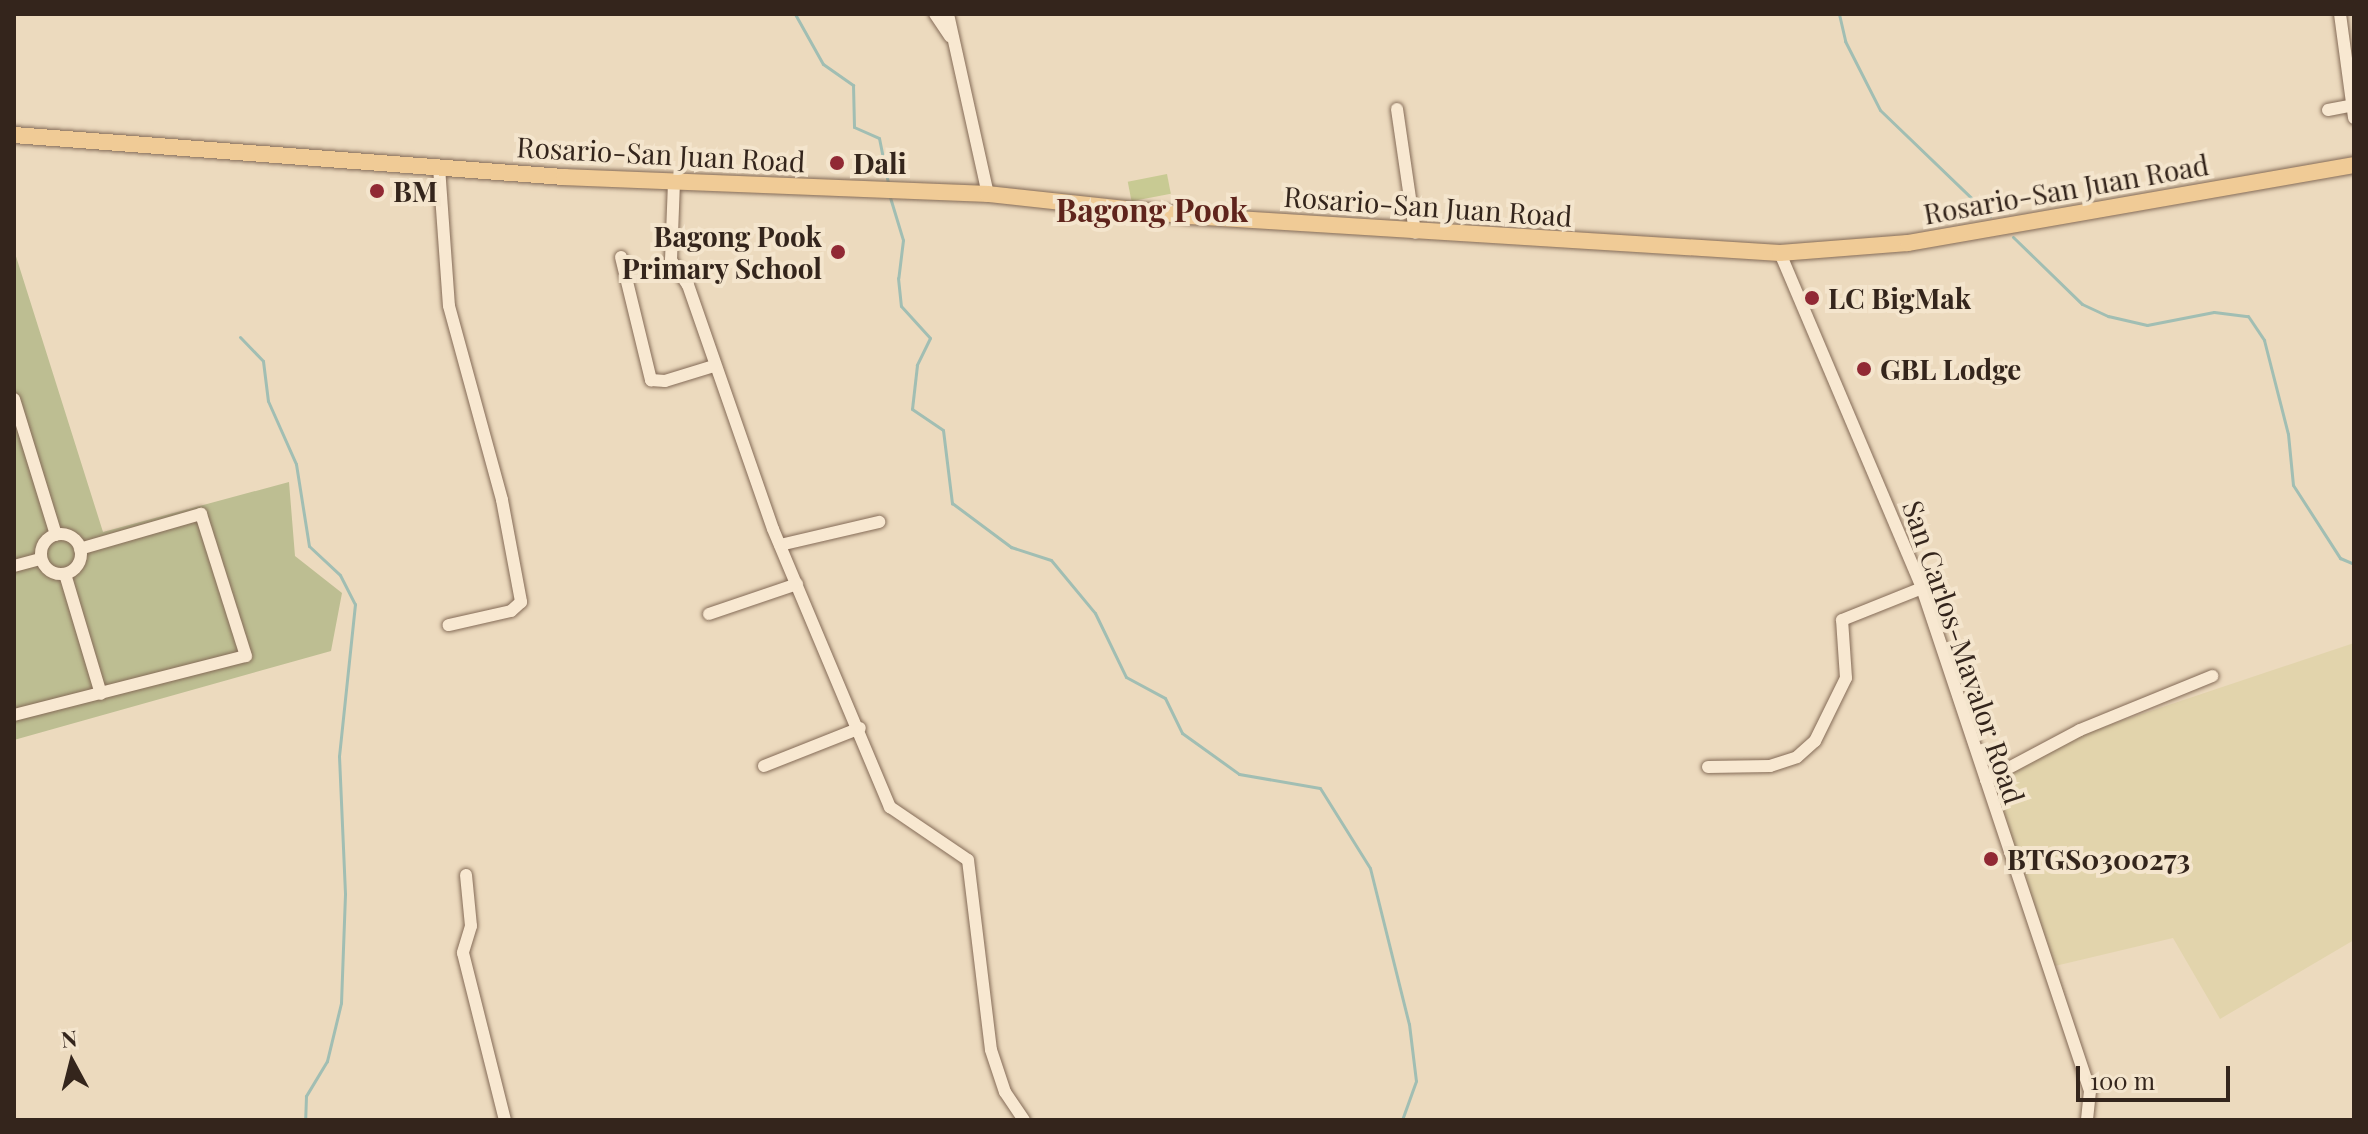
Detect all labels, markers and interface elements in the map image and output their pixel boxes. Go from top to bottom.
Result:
street label: Rosario-San Juan Road [516,130,806,178]
place label: Dali [853,146,907,180]
street label: Rosario-San Juan Road [1921,147,2211,231]
marker: Dali [828,154,846,172]
place label: BM [393,174,438,208]
street label: Rosario-San Juan Road [1283,179,1573,233]
marker: BM [368,182,386,200]
district label: Bagong Pook [1056,190,1248,228]
place label: Bagong Pook Primary School [621,219,822,285]
marker: Bagong Pook Primary School [829,243,847,261]
place label: LC BigMak [1828,281,1971,315]
marker: LC BigMak [1803,289,1821,307]
place label: GBL Lodge [1880,352,2022,386]
marker: GBL Lodge [1855,360,1873,378]
street label: San Carlos-Mavalor Road [1896,496,2032,808]
place label: BTGS0300273 [2007,842,2190,876]
marker: BTGS0300273 [1982,850,2000,868]
north arrow [32,1022,112,1102]
text: N [59,1022,79,1054]
scale bar [2080,1050,2234,1100]
text: 100 m [2090,1064,2155,1096]

